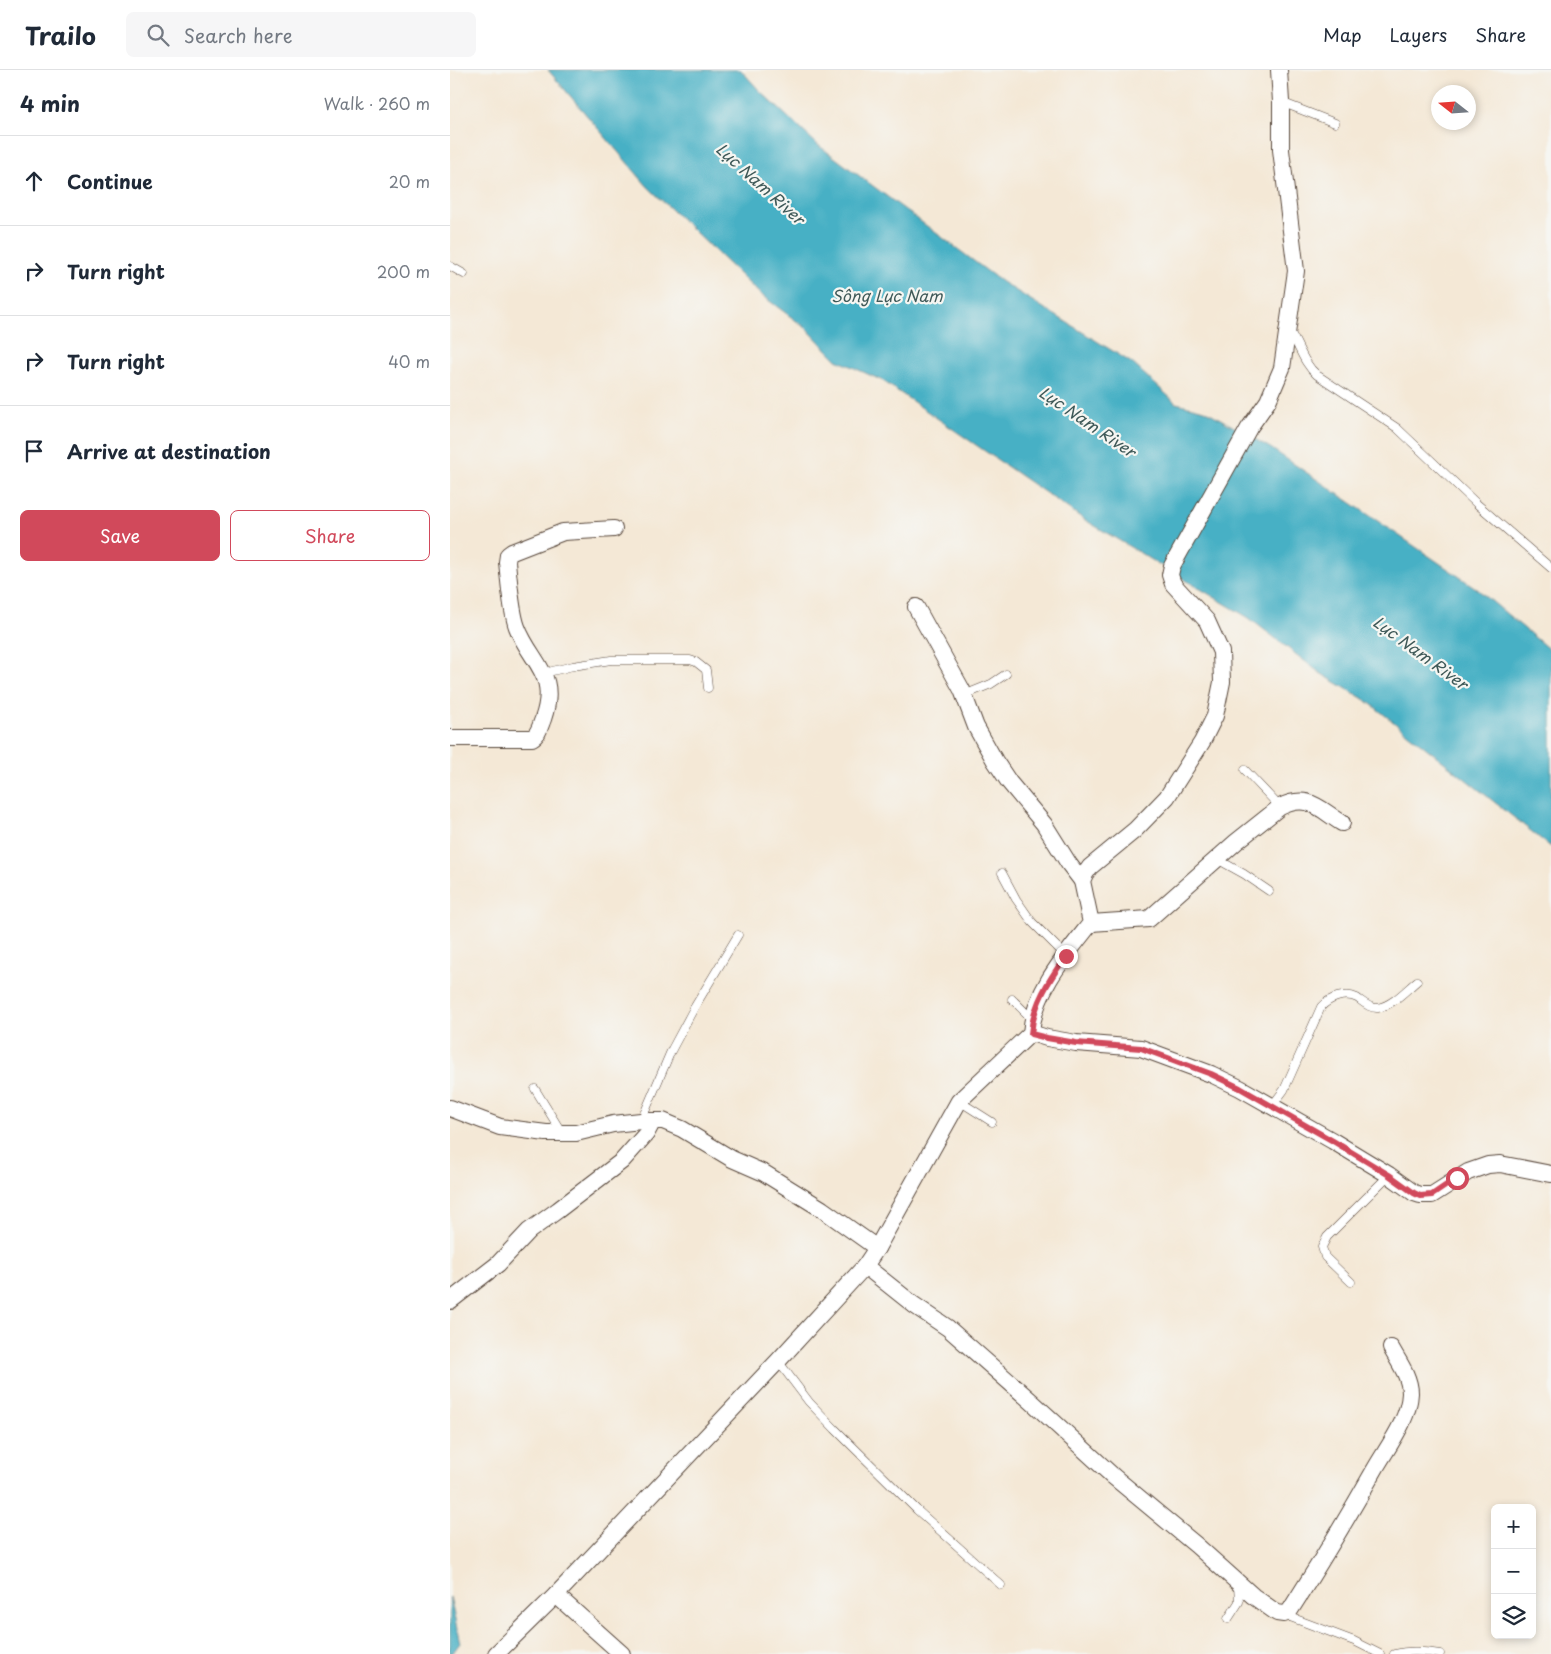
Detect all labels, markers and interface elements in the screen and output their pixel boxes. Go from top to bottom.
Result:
search box [126,12,476,57]
text: Trailo [25,17,96,53]
icon: search [144,21,172,49]
text: Search here [184,21,292,49]
text: Map [1323,21,1362,48]
text: Layers [1390,21,1447,48]
text: Share [1475,21,1526,48]
north arrow [1431,85,1476,130]
text: 4 min [20,87,80,119]
text: Walk · 260 m [324,91,430,115]
water label: Lục Nam River [711,137,813,231]
icon: ahead [20,167,48,195]
text: Continue [67,167,153,195]
text: 20 m [389,169,430,193]
icon: right [20,257,48,285]
text: Turn right [67,257,165,285]
text: 200 m [377,259,430,283]
water label: Sông Lục Nam [831,283,943,307]
icon: right [20,347,48,375]
text: Turn right [67,347,165,375]
text: 40 m [388,349,430,373]
water label: Lục Nam River [1035,380,1143,464]
icon: arrive [20,437,48,465]
text: Arrive at destination [67,437,271,465]
button: Save [20,510,220,561]
button: Share [230,510,430,561]
water label: Lục Nam River [1369,609,1475,696]
route end [1055,945,1078,968]
route start [1446,1167,1469,1190]
map controls [1491,1504,1536,1639]
button: + [1491,1504,1536,1549]
button: − [1491,1549,1536,1594]
button: layers [1491,1594,1536,1639]

